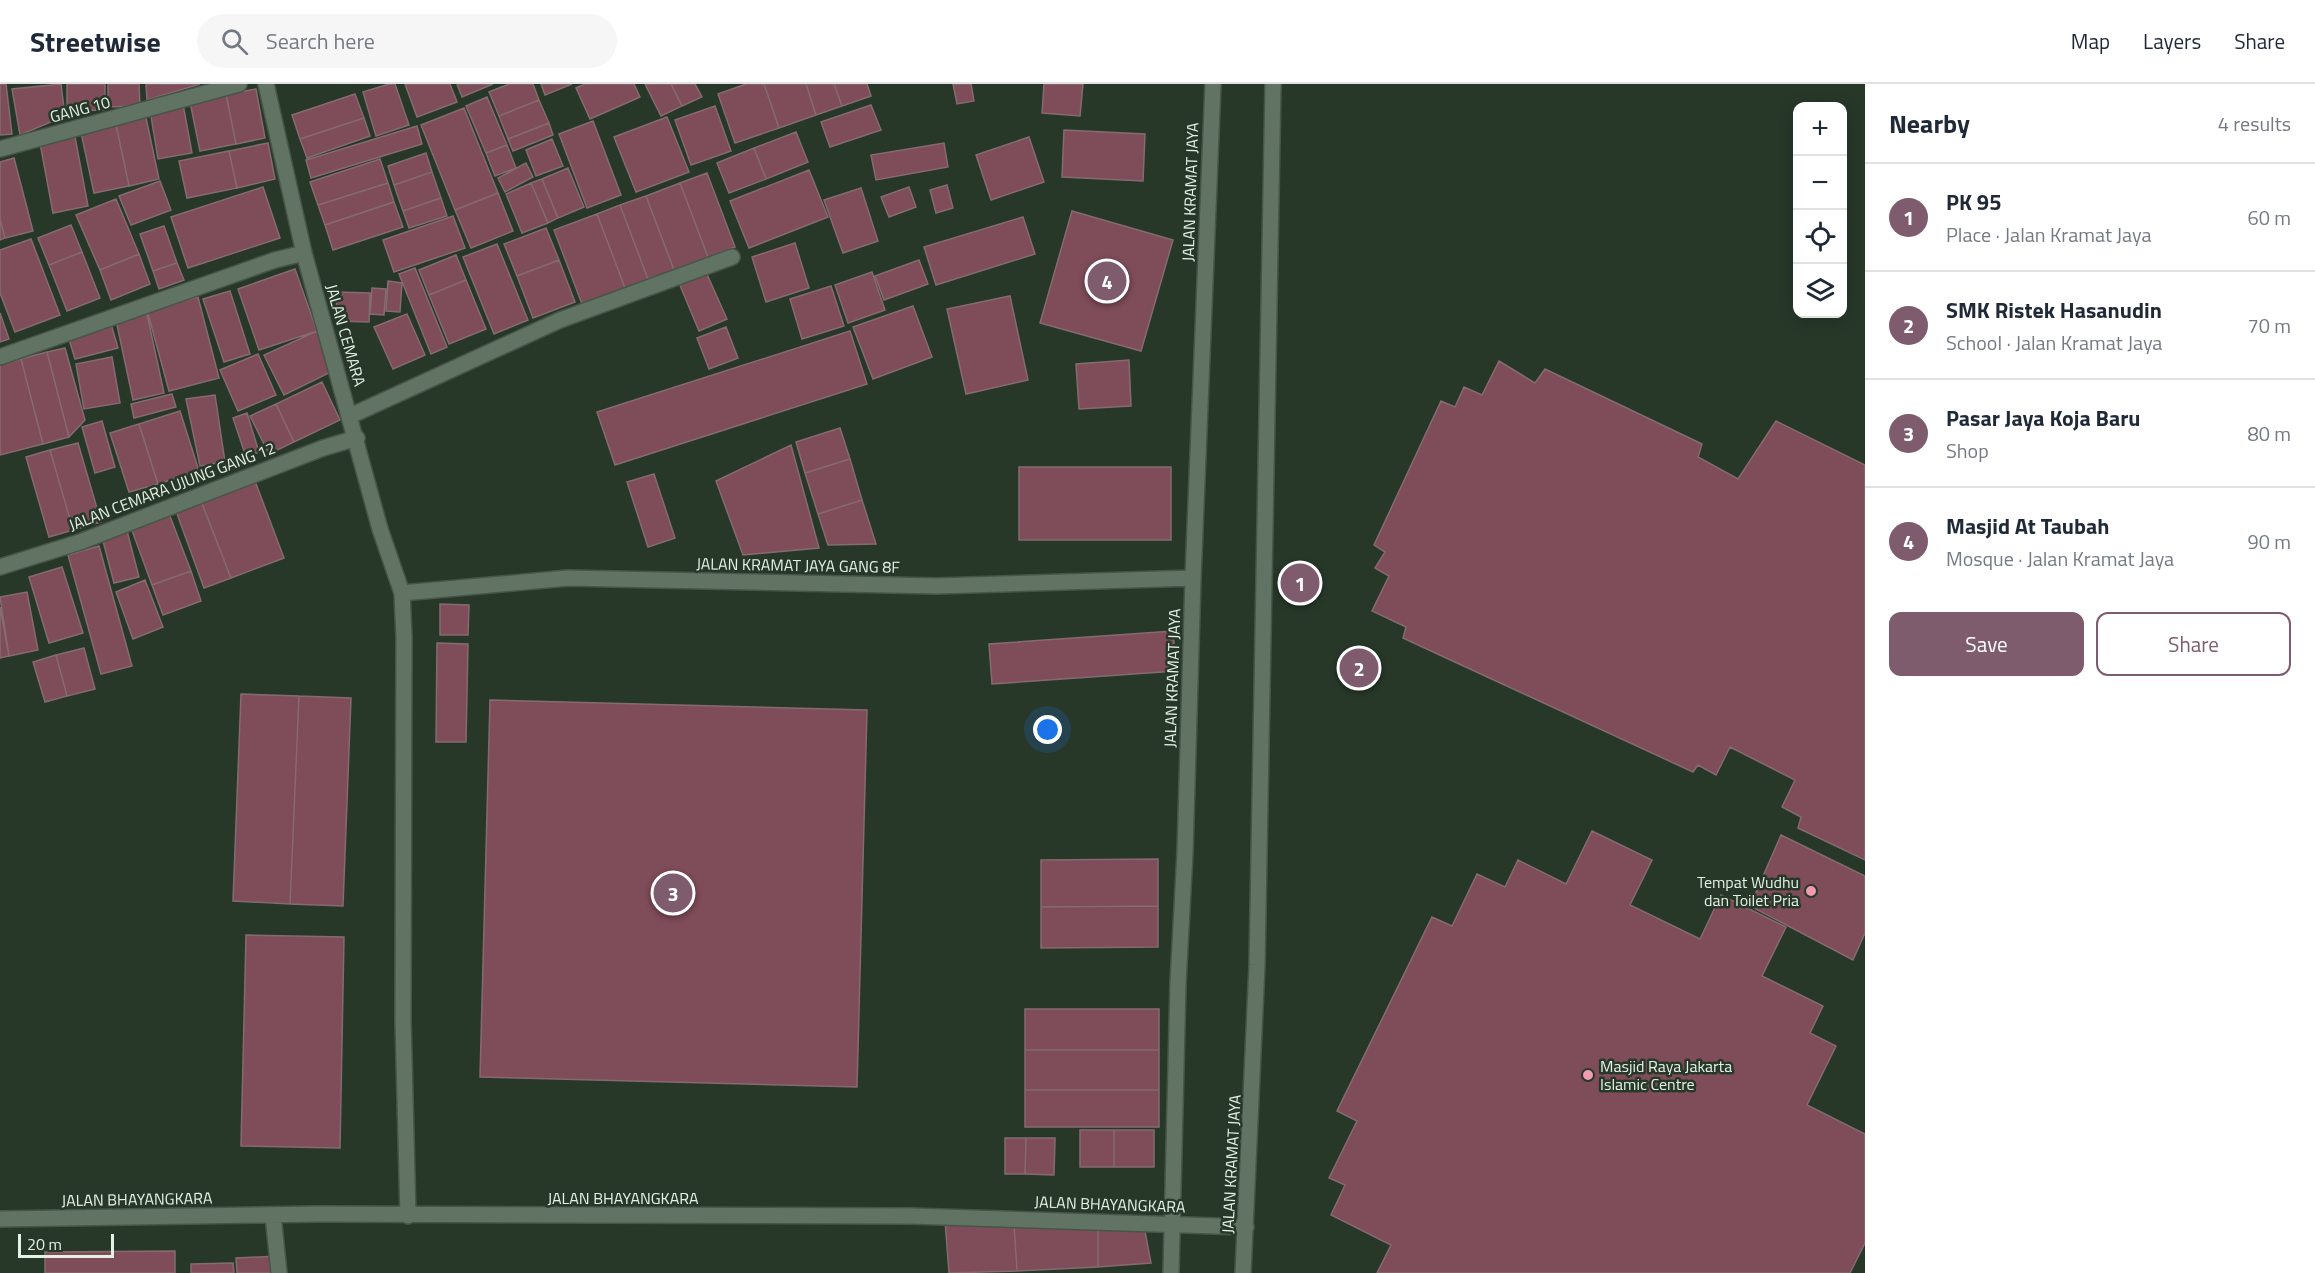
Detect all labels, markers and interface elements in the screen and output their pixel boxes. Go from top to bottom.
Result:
search box [197,14,617,68]
text: Streetwise [30,20,161,63]
text: Search here [266,24,375,58]
icon: search [218,25,251,58]
text: Map [2071,25,2110,57]
text: Layers [2143,25,2201,57]
text: Share [2234,25,2285,57]
street label: GANG 10 [47,89,113,129]
map controls [1793,102,1847,318]
button: + [1793,102,1847,156]
text: Nearby [1889,104,1970,143]
text: 4 results [2218,108,2291,139]
street label: JALAN KRAMAT JAYA [1176,122,1204,262]
button: − [1793,156,1847,210]
text: PK 95 [1946,185,2001,219]
text: 1 [1903,202,1914,233]
text: 60 m [2247,202,2291,233]
button: locate [1793,210,1847,264]
text: Place · Jalan Kramat Jaya [1946,219,2152,250]
pin: 4 [1088,258,1126,304]
button: layers [1793,264,1847,318]
street label: JALAN CEMARA [320,281,372,389]
text: SMK Ristek Hasanudin [1946,293,2162,327]
text: 2 [1903,310,1914,341]
text: 70 m [2247,310,2291,341]
text: School · Jalan Kramat Jaya [1946,327,2162,358]
text: Pasar Jaya Koja Baru [1946,401,2141,435]
text: 3 [1903,418,1914,449]
text: 80 m [2247,418,2291,449]
street label: JALAN CEMARA UJUNG GANG 12 [65,435,279,537]
text: Shop [1946,435,1989,466]
text: Masjid At Taubah [1946,509,2109,543]
text: 4 [1903,526,1914,557]
text: 90 m [2247,526,2291,557]
text: Mosque · Jalan Kramat Jaya [1946,543,2174,574]
street label: JALAN KRAMAT JAYA GANG 8F [696,551,900,579]
pin: 1 [1280,560,1320,606]
street label: JALAN KRAMAT JAYA [1158,608,1186,748]
button: Save [1889,612,2084,676]
button: Share [2096,612,2291,676]
pin: 2 [1340,646,1378,690]
your location [1033,715,1062,744]
pin: 3 [654,870,692,916]
place label: Tempat Wudhu dan Toilet Pria [1697,870,1799,912]
marker: Tempat Wudhu dan Toilet Pria [1804,884,1818,898]
place label: Masjid Raya Jakarta Islamic Centre [1600,1054,1732,1096]
marker: Masjid Raya Jakarta Islamic Centre [1581,1068,1595,1082]
street label: JALAN KRAMAT JAYA [1215,1094,1247,1234]
street label: JALAN BHAYANGKARA [61,1186,213,1212]
street label: JALAN BHAYANGKARA [547,1186,699,1210]
street label: JALAN BHAYANGKARA [1034,1189,1186,1219]
scale bar [18,1231,114,1258]
text: 20 m [27,1232,62,1256]

